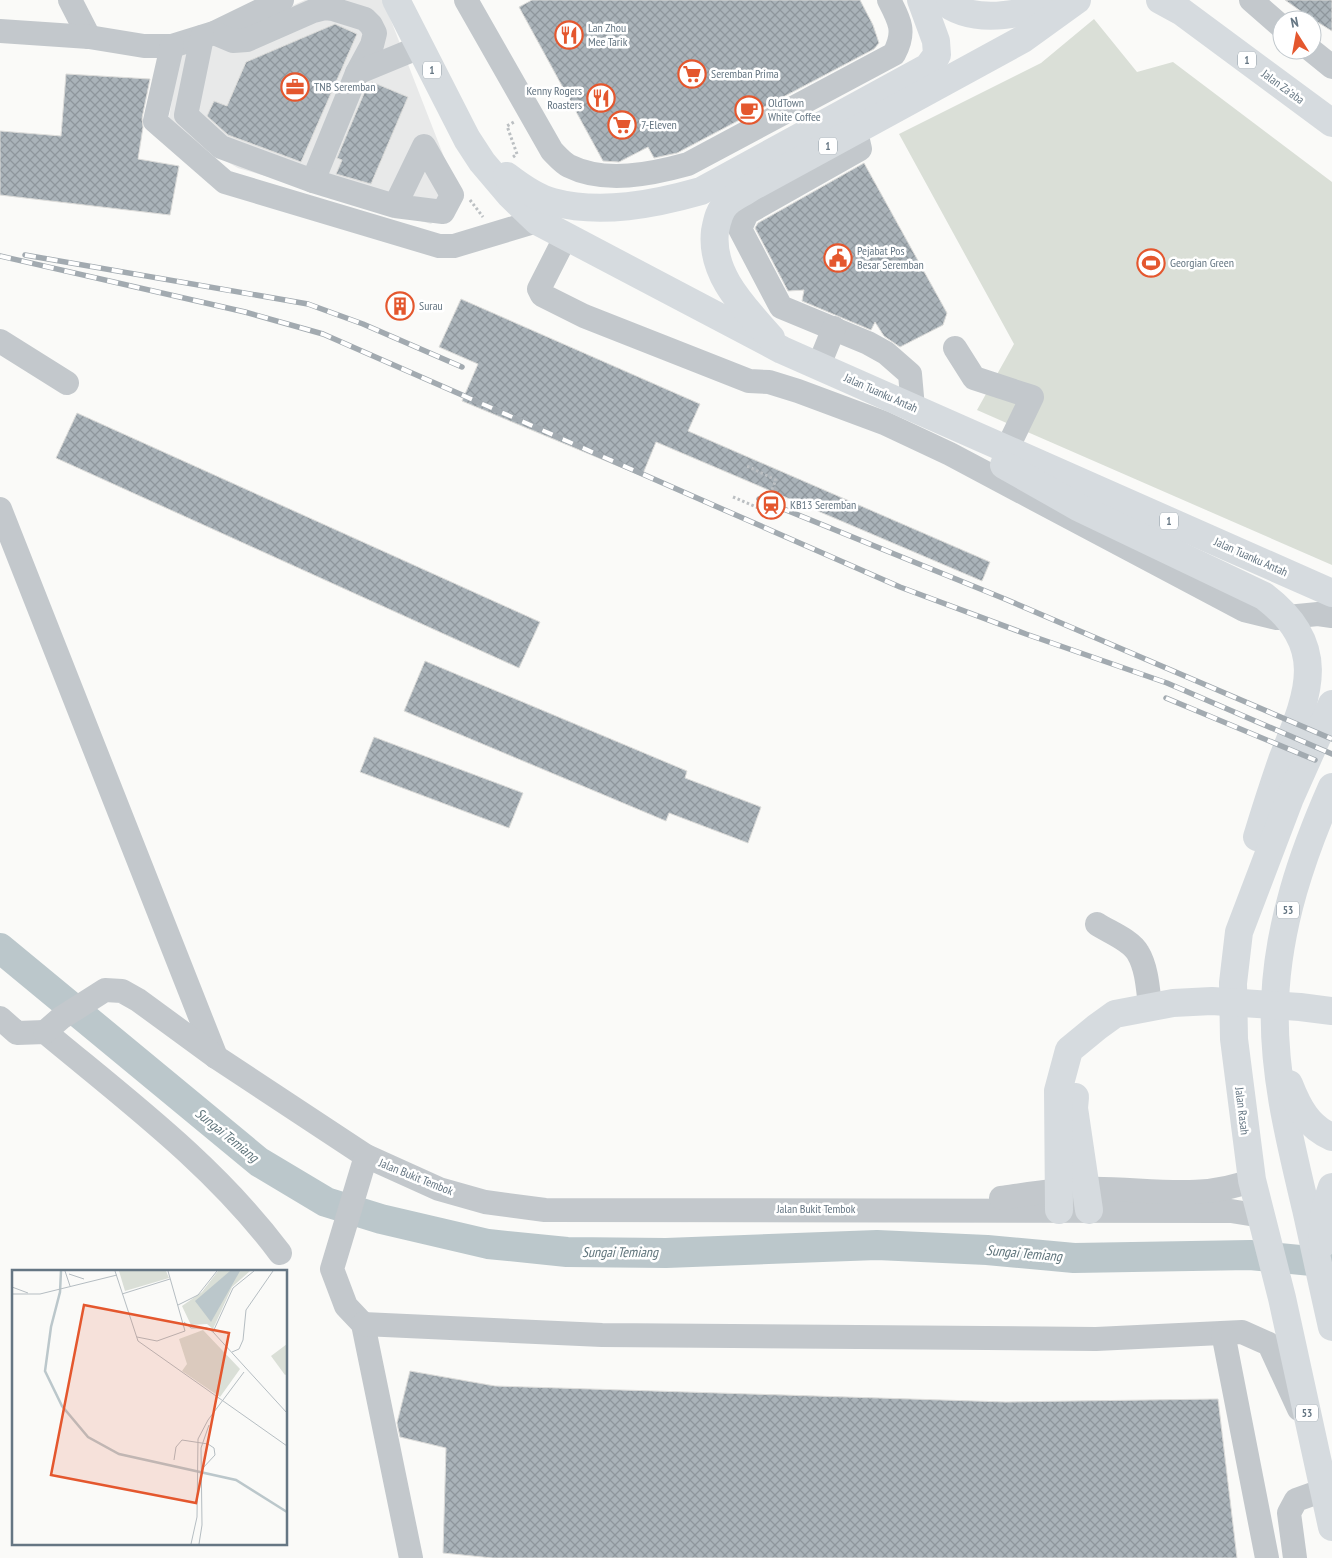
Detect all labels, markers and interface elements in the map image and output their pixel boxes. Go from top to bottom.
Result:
north arrow [1272,10,1322,60]
text: N [1289,13,1300,32]
restaurant icon: Lan Zhou Mee Tarik [554,20,584,50]
place label: Lan Zhou Mee Tarik [588,20,628,49]
road number: 1 [1238,52,1256,68]
supermarket icon: Seremban Prima [677,59,707,89]
road number: 1 [423,62,441,78]
place label: Seremban Prima [711,66,779,81]
street label: Jalan Za'aba [1258,66,1308,107]
office icon: TNB Seremban [280,72,310,102]
place label: TNB Seremban [314,79,375,94]
place label: Kenny Rogers Roasters [526,83,582,112]
restaurant icon: Kenny Rogers Roasters [586,83,616,113]
cafe icon: OldTown White Coffee [734,95,764,125]
place label: OldTown White Coffee [768,95,821,124]
supermarket icon: 7-Eleven [607,110,637,140]
place label: 7-Eleven [641,117,677,132]
road number: 1 [819,138,837,154]
public building icon: Pejabat Pos Besar Seremban [823,243,853,273]
place label: Pejabat Pos Besar Seremban [857,243,924,272]
sports icon: Georgian Green [1136,248,1166,278]
place label: Georgian Green [1170,255,1234,270]
building icon: Surau [385,291,415,321]
place label: Surau [419,298,443,313]
street label: Jalan Tuanku Antah [841,369,920,415]
station icon: KB13 Seremban [756,490,786,520]
place label: KB13 Seremban [790,497,856,512]
road number: 1 [1160,512,1178,530]
street label: Jalan Tuanku Antah [1211,533,1290,579]
road number: 53 [1277,902,1299,918]
street label: Jalan Rasah [1232,1085,1253,1136]
water label: Sungai Temiang [192,1104,263,1167]
street label: Jalan Bukit Tembok [376,1154,456,1198]
street label: Jalan Bukit Tembok [776,1201,856,1216]
water label: Sungai Temiang [985,1241,1064,1265]
water label: Sungai Temiang [582,1243,659,1261]
inset map [12,1270,288,1546]
road number: 53 [1296,1405,1318,1422]

